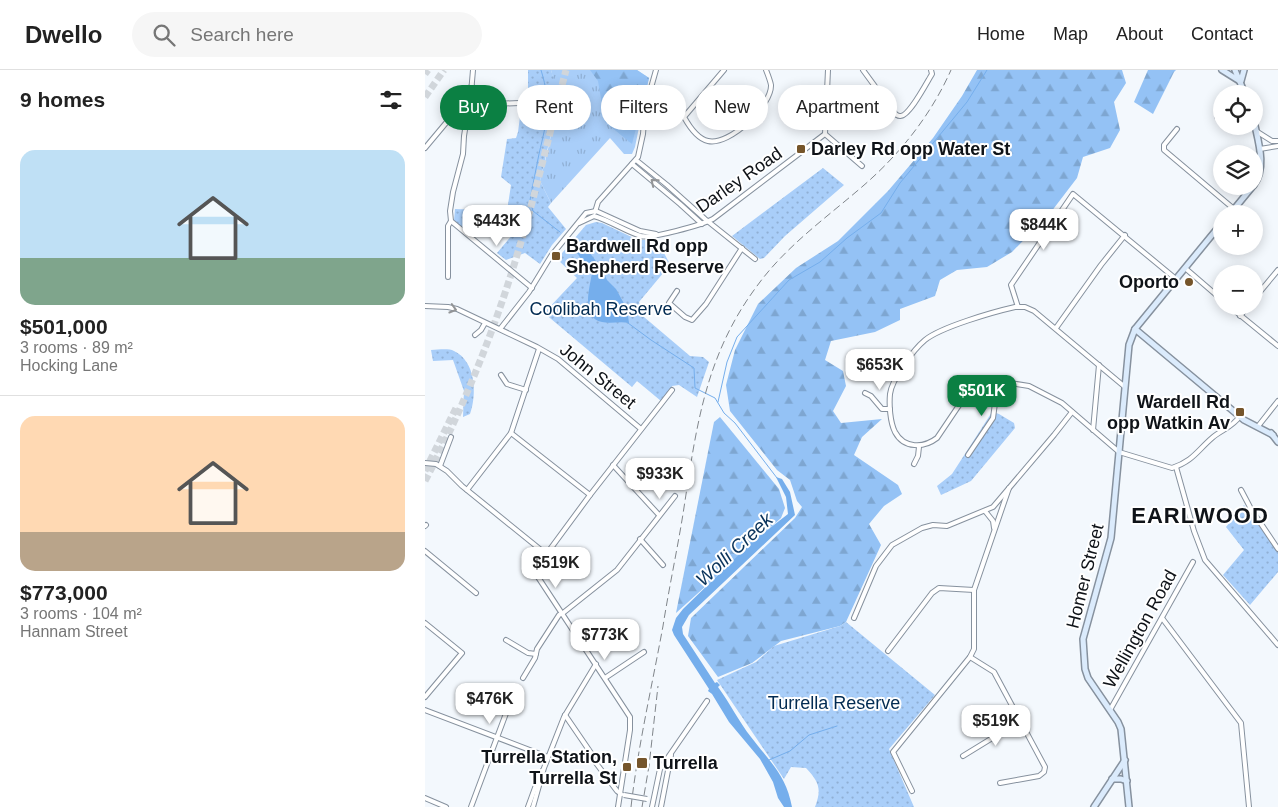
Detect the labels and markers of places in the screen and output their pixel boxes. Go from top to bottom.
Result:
place label: Darley Rd opp Water St [811,139,1010,159]
marker: Darley Rd opp Water St [795,143,807,155]
pin: $443K [462,204,532,247]
pin: $844K [1009,208,1079,251]
place label: Bardwell Rd opp Shepherd Reserve [566,236,724,277]
marker: Bardwell Rd opp Shepherd Reserve [550,250,562,262]
place label: Oporto [1119,272,1179,292]
marker: Oporto [1183,276,1195,288]
pin: $653K [845,348,915,391]
pin: $501K [947,374,1017,417]
place label: Wardell Rd opp Watkin Av [1107,392,1230,433]
marker: Wardell Rd opp Watkin Av [1234,406,1246,418]
pin: $933K [625,458,695,500]
pin: $519K [521,546,591,589]
pin: $773K [570,618,640,661]
pin: $476K [455,682,525,725]
pin: $519K [961,704,1031,747]
place label: Turrella Station, Turrella St [481,747,617,788]
place label: Turrella [653,753,719,773]
marker: Turrella [635,756,649,770]
marker: Turrella Station, Turrella St [621,761,633,773]

